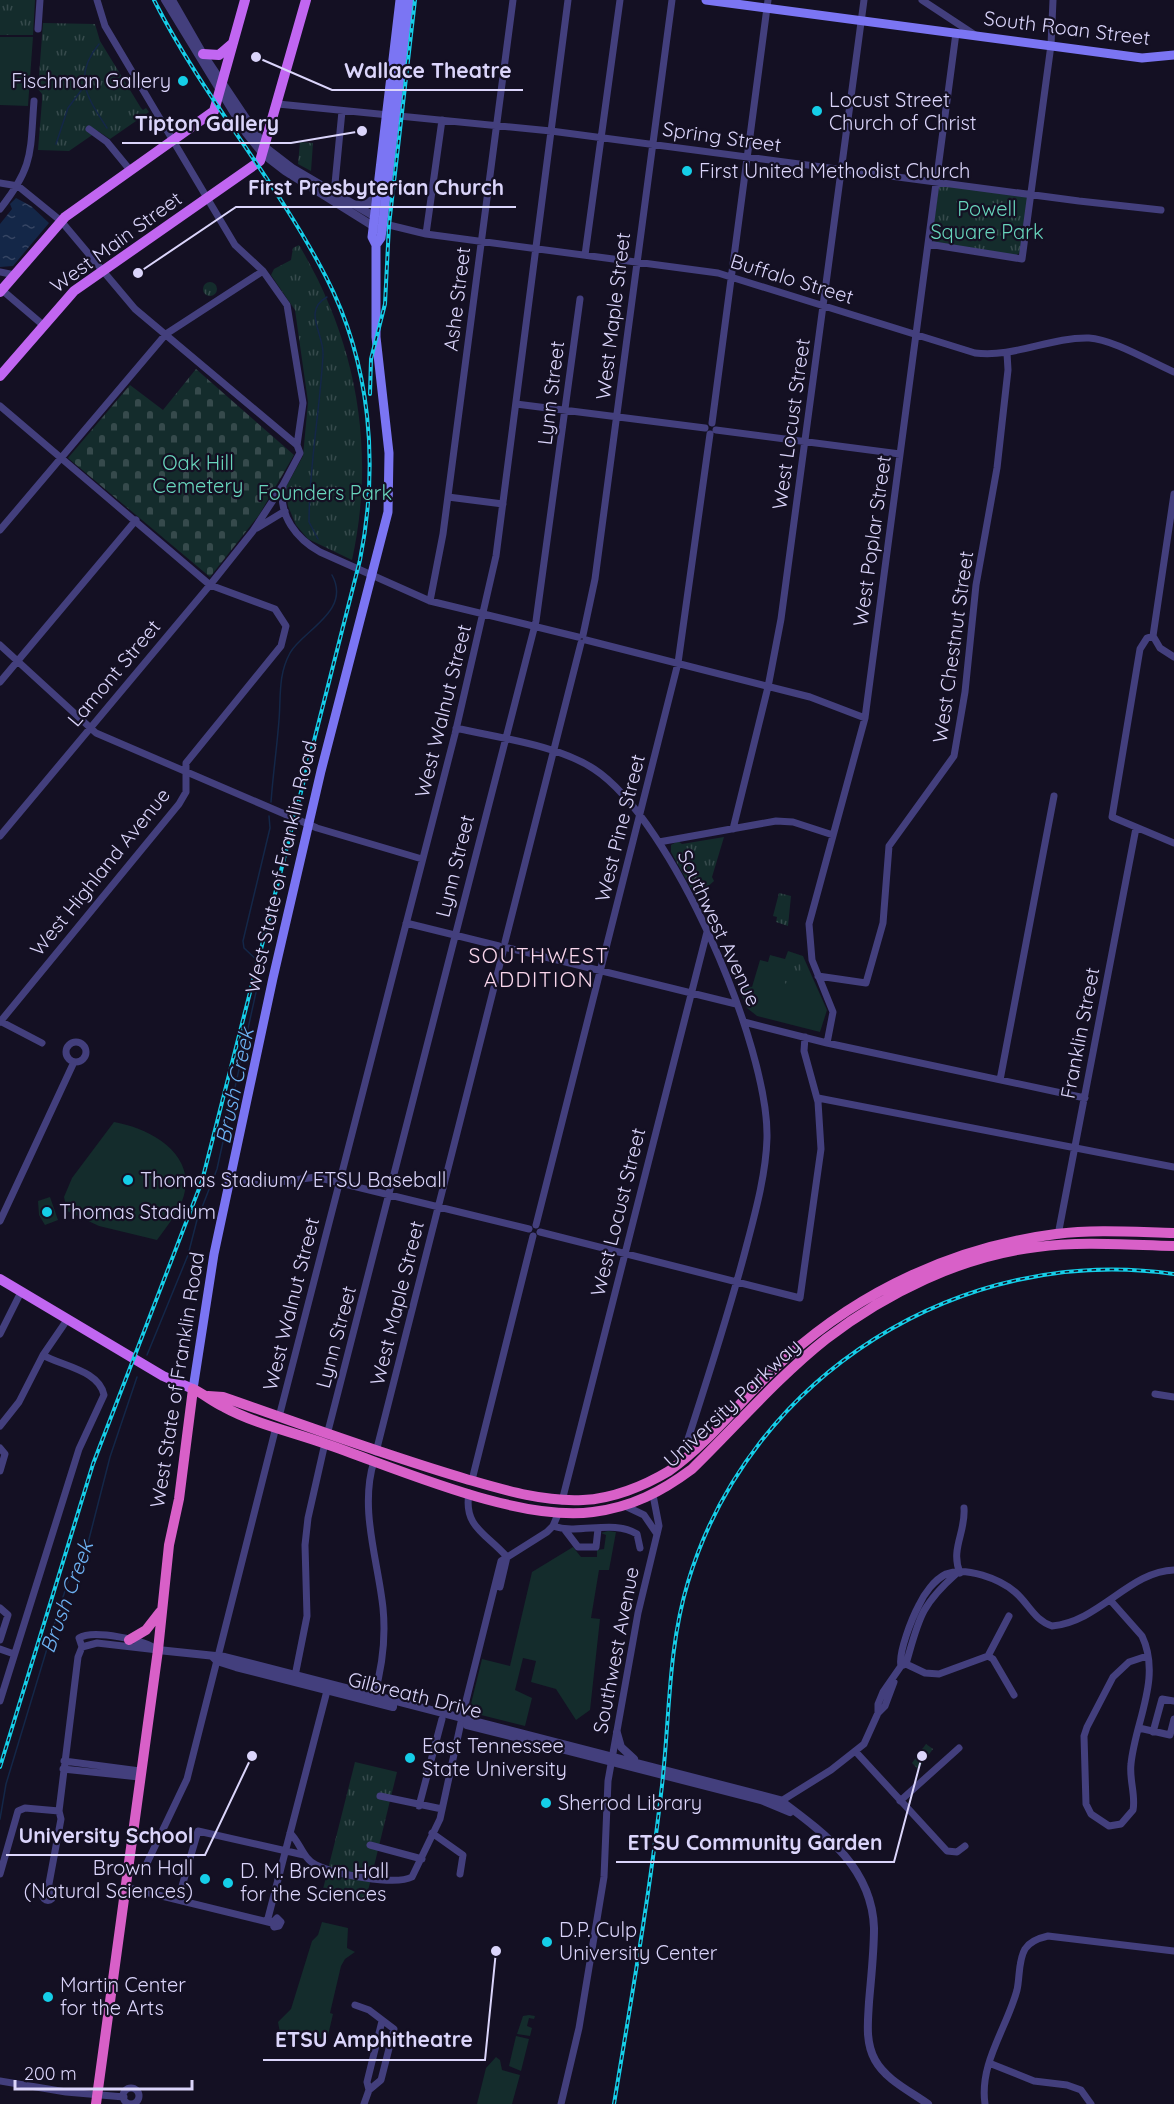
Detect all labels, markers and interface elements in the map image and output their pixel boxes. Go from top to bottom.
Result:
street label: South Roan Street [982,5,1152,50]
callout: Wallace Theatre [332,51,523,90]
text: Wallace Theatre [344,57,512,83]
place label: Fischman Gallery [11,68,171,93]
marker: Fischman Gallery [176,74,190,88]
place label: Locust Street Church of Christ [829,87,977,135]
callout: Tipton Gallery [122,104,291,143]
marker: Locust Street Church of Christ [810,104,824,118]
text: Tipton Gallery [135,110,279,136]
street label: Spring Street [661,116,783,157]
place label: First United Methodist Church [699,158,970,183]
marker: First United Methodist Church [680,164,694,178]
callout: First Presbyterian Church [236,168,516,207]
text: First Presbyterian Church [248,174,504,200]
street label: West Main Street [45,185,187,298]
park label: Powell Square Park [930,196,1044,244]
street label: West Maple Street [590,231,635,401]
street label: Ashe Street [438,245,475,353]
street label: Buffalo Street [728,248,857,309]
street label: West Locust Street [766,336,815,511]
street label: Lynn Street [532,339,569,446]
park label: Oak Hill Cemetery [153,450,243,498]
street label: West Poplar Street [847,454,896,628]
park label: Founders Park [258,480,392,505]
street label: West Chestnut Street [927,549,978,745]
street label: Lamont Street [62,614,166,731]
street label: West Walnut Street [409,621,476,800]
street label: West State of Franklin Road [239,738,322,996]
street label: West Pine Street [589,751,650,904]
street label: West Highland Avenue [24,783,175,961]
street label: Lynn Street [430,812,479,920]
street label: Southwest Avenue [672,846,767,1010]
district label: SOUTHWEST ADDITION [469,942,609,992]
street label: Franklin Street [1055,965,1105,1101]
water label: Brush Creek [209,1024,259,1146]
street label: West Locust Street [584,1125,651,1299]
place label: Thomas Stadium/ ETSU Baseball [140,1167,446,1192]
marker: Thomas Stadium/ ETSU Baseball [121,1173,135,1187]
place label: Thomas Stadium [59,1199,216,1224]
marker: Thomas Stadium [40,1205,54,1219]
street label: West Walnut Street [257,1214,324,1393]
street label: West Maple Street [364,1218,429,1388]
street label: West State of Franklin Road [144,1250,209,1510]
street label: Lynn Street [310,1283,361,1391]
street label: University Parkway [658,1333,805,1472]
water label: Brush Creek [34,1535,99,1656]
street label: Southwest Avenue [587,1564,644,1735]
street label: Gilbreath Drive [345,1666,485,1723]
place label: East Tennessee State University [422,1733,567,1781]
marker: East Tennessee State University [403,1751,417,1765]
place label: Sherrod Library [558,1790,702,1815]
marker: Sherrod Library [539,1796,553,1810]
callout: University School [6,1816,205,1855]
text: University School [19,1822,194,1848]
callout: ETSU Community Garden [616,1823,894,1862]
text: ETSU Community Garden [628,1829,882,1855]
place label: Brown Hall (Natural Sciences) [24,1855,193,1903]
place label: D. M. Brown Hall for the Sciences [240,1858,389,1906]
marker: Brown Hall (Natural Sciences) [198,1872,212,1886]
marker: D. M. Brown Hall for the Sciences [221,1876,235,1890]
place label: D.P. Culp University Center [559,1917,718,1965]
marker: D.P. Culp University Center [540,1935,554,1949]
place label: Martin Center for the Arts [60,1972,186,2020]
marker: Martin Center for the Arts [41,1990,55,2004]
callout: ETSU Amphitheatre [263,2021,485,2060]
text: ETSU Amphitheatre [275,2026,473,2052]
scale bar [15,2053,192,2091]
text: 200 m [24,2062,77,2085]

